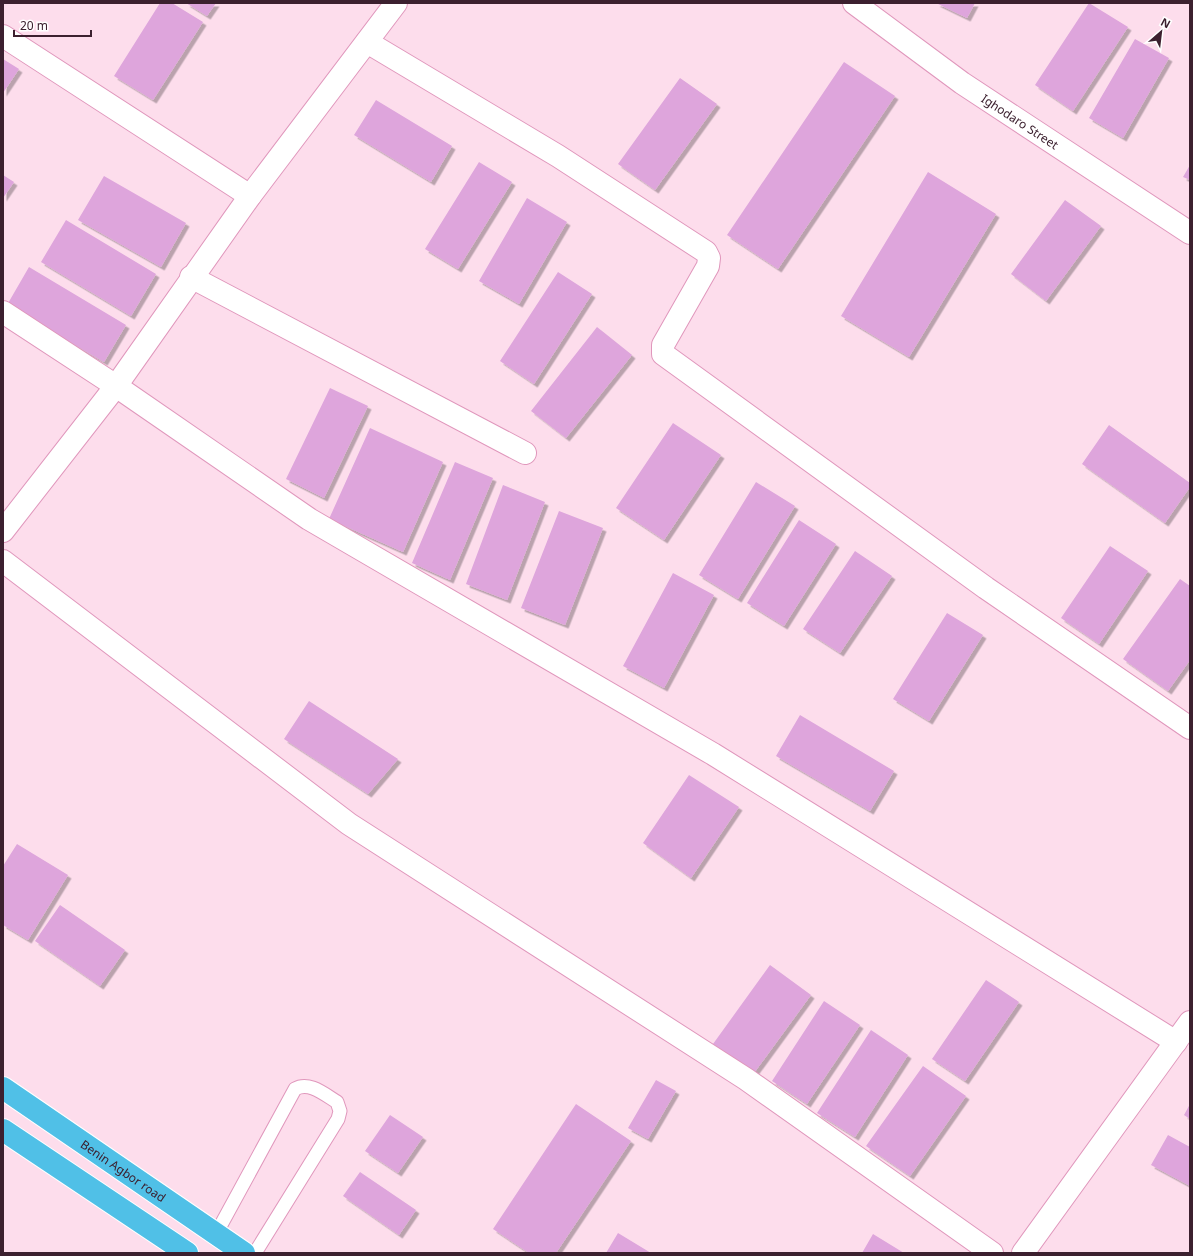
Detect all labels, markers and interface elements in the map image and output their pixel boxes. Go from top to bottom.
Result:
scale bar [14,12,91,38]
north arrow [1141,12,1181,52]
text: N [1158,14,1173,31]
text: 20 m [20,17,48,34]
street label: Ighodaro Street [978,90,1063,153]
street label: Benin Agbor road [78,1135,169,1206]

